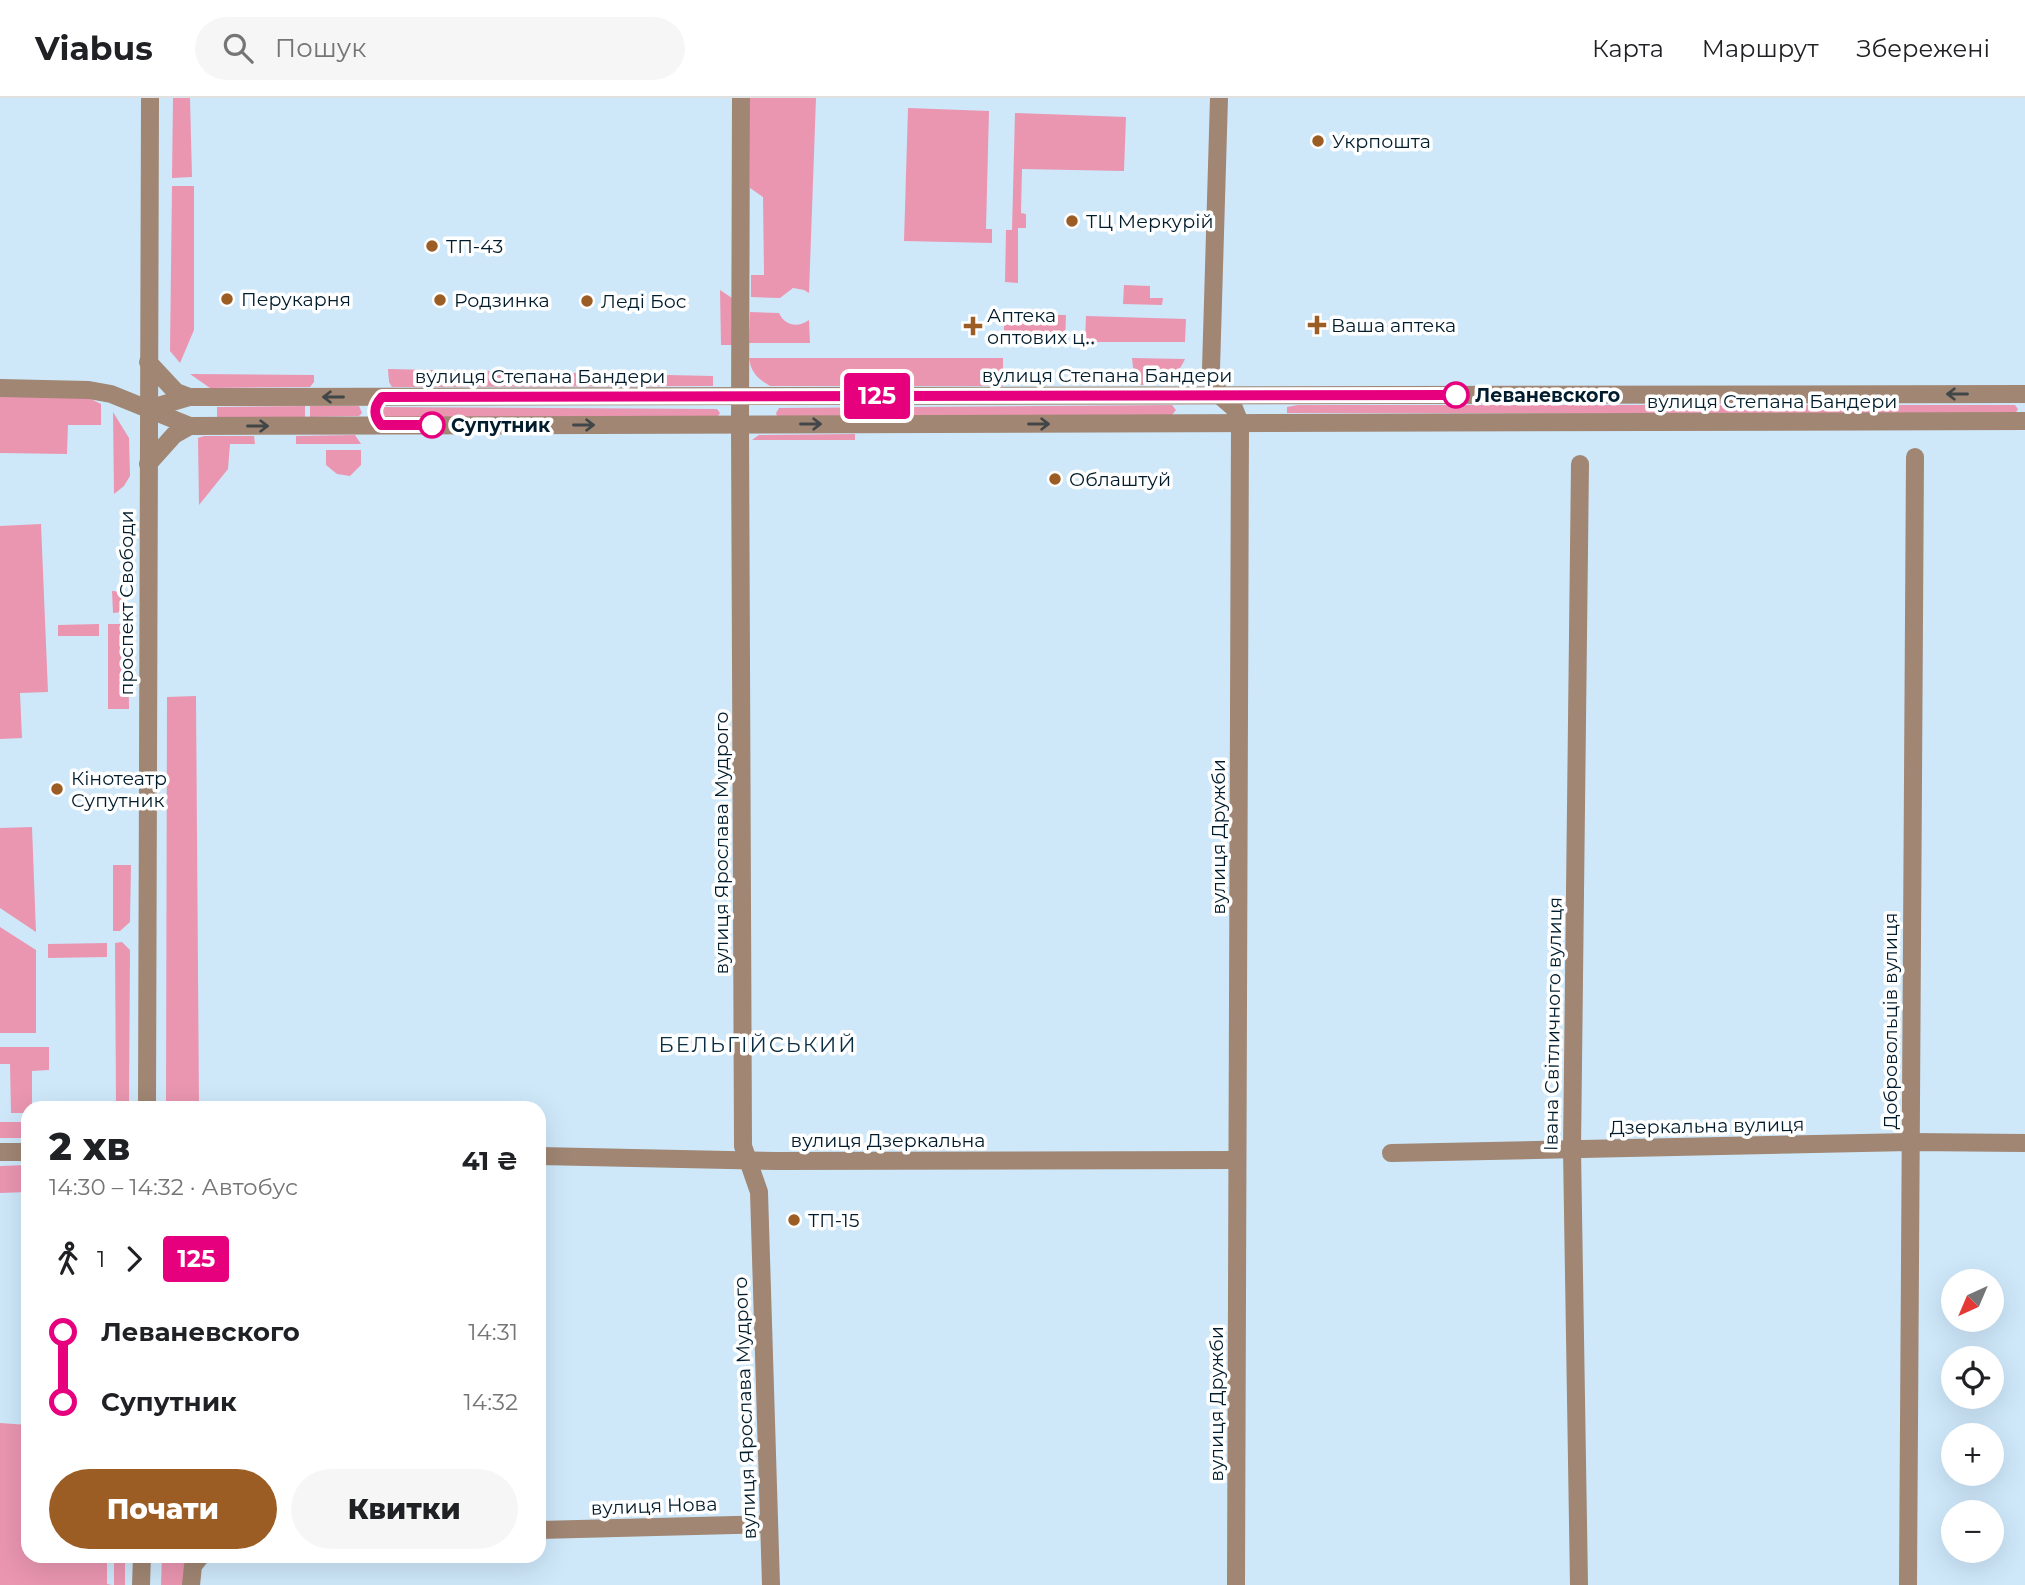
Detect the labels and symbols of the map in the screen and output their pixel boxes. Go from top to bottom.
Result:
place label: Укрпошта [1332,130,1431,153]
marker: Укрпошта [1310,133,1326,149]
place label: ТЦ Меркурій [1086,210,1214,233]
marker: ТЦ Меркурій [1064,213,1080,229]
place label: ТП-43 [446,235,503,258]
marker: ТП-43 [424,238,440,254]
place label: Перукарня [241,288,351,311]
place label: Родзинка [454,289,550,312]
place label: Леді Бос [601,290,687,313]
marker: Перукарня [219,291,235,307]
marker: Родзинка [432,292,448,308]
marker: Леді Бос [579,293,595,309]
place label: Аптека оптових ц‥ [987,304,1095,349]
place label: Ваша аптека [1331,314,1456,337]
marker: Ваша аптека [1309,317,1325,333]
marker: Аптека оптових ц‥ [965,318,981,334]
street label: вулиця Степана Бандери [982,364,1232,387]
street label: вулиця Степана Бандери [415,365,665,388]
line badge: 125 [837,373,917,419]
marker: Леваневского [1443,382,1469,408]
place label: Леваневского [1475,384,1620,407]
one-way arrow [1946,387,1969,401]
one-way arrow [322,390,345,404]
street label: вулиця Степана Бандери [1647,390,1897,413]
marker: Супутник [419,412,445,438]
place label: Супутник [451,414,551,437]
one-way arrow [800,417,823,431]
one-way arrow [1027,417,1050,431]
one-way arrow [572,418,595,432]
one-way arrow [247,419,270,433]
place label: Облаштуй [1069,468,1171,491]
marker: Облаштуй [1047,471,1063,487]
street label: проспект Свободи [115,510,138,696]
street label: вулиця Ярослава Мудрого [710,712,733,974]
street label: вулиця Дружби [1207,759,1230,915]
place label: Кінотеатр Супутник [71,767,167,812]
marker: Кінотеатр Супутник [49,781,65,797]
street label: Івана Світличного вулиця [1539,897,1567,1151]
street label: Добровольців вулиця [1879,913,1902,1129]
district label: БЕЛЬГІЙСЬКИЙ [658,1032,858,1057]
street label: Дзеркальна вулиця [1609,1113,1805,1139]
street label: вулиця Дзеркальна [791,1129,985,1152]
place label: ТП-15 [808,1209,860,1232]
marker: ТП-15 [786,1212,802,1228]
north arrow [1941,1269,2004,1332]
street label: вулиця Ярослава Мудрого [729,1276,761,1540]
street label: вулиця Дружби [1205,1326,1228,1482]
street label: вулиця Нова [590,1492,718,1520]

